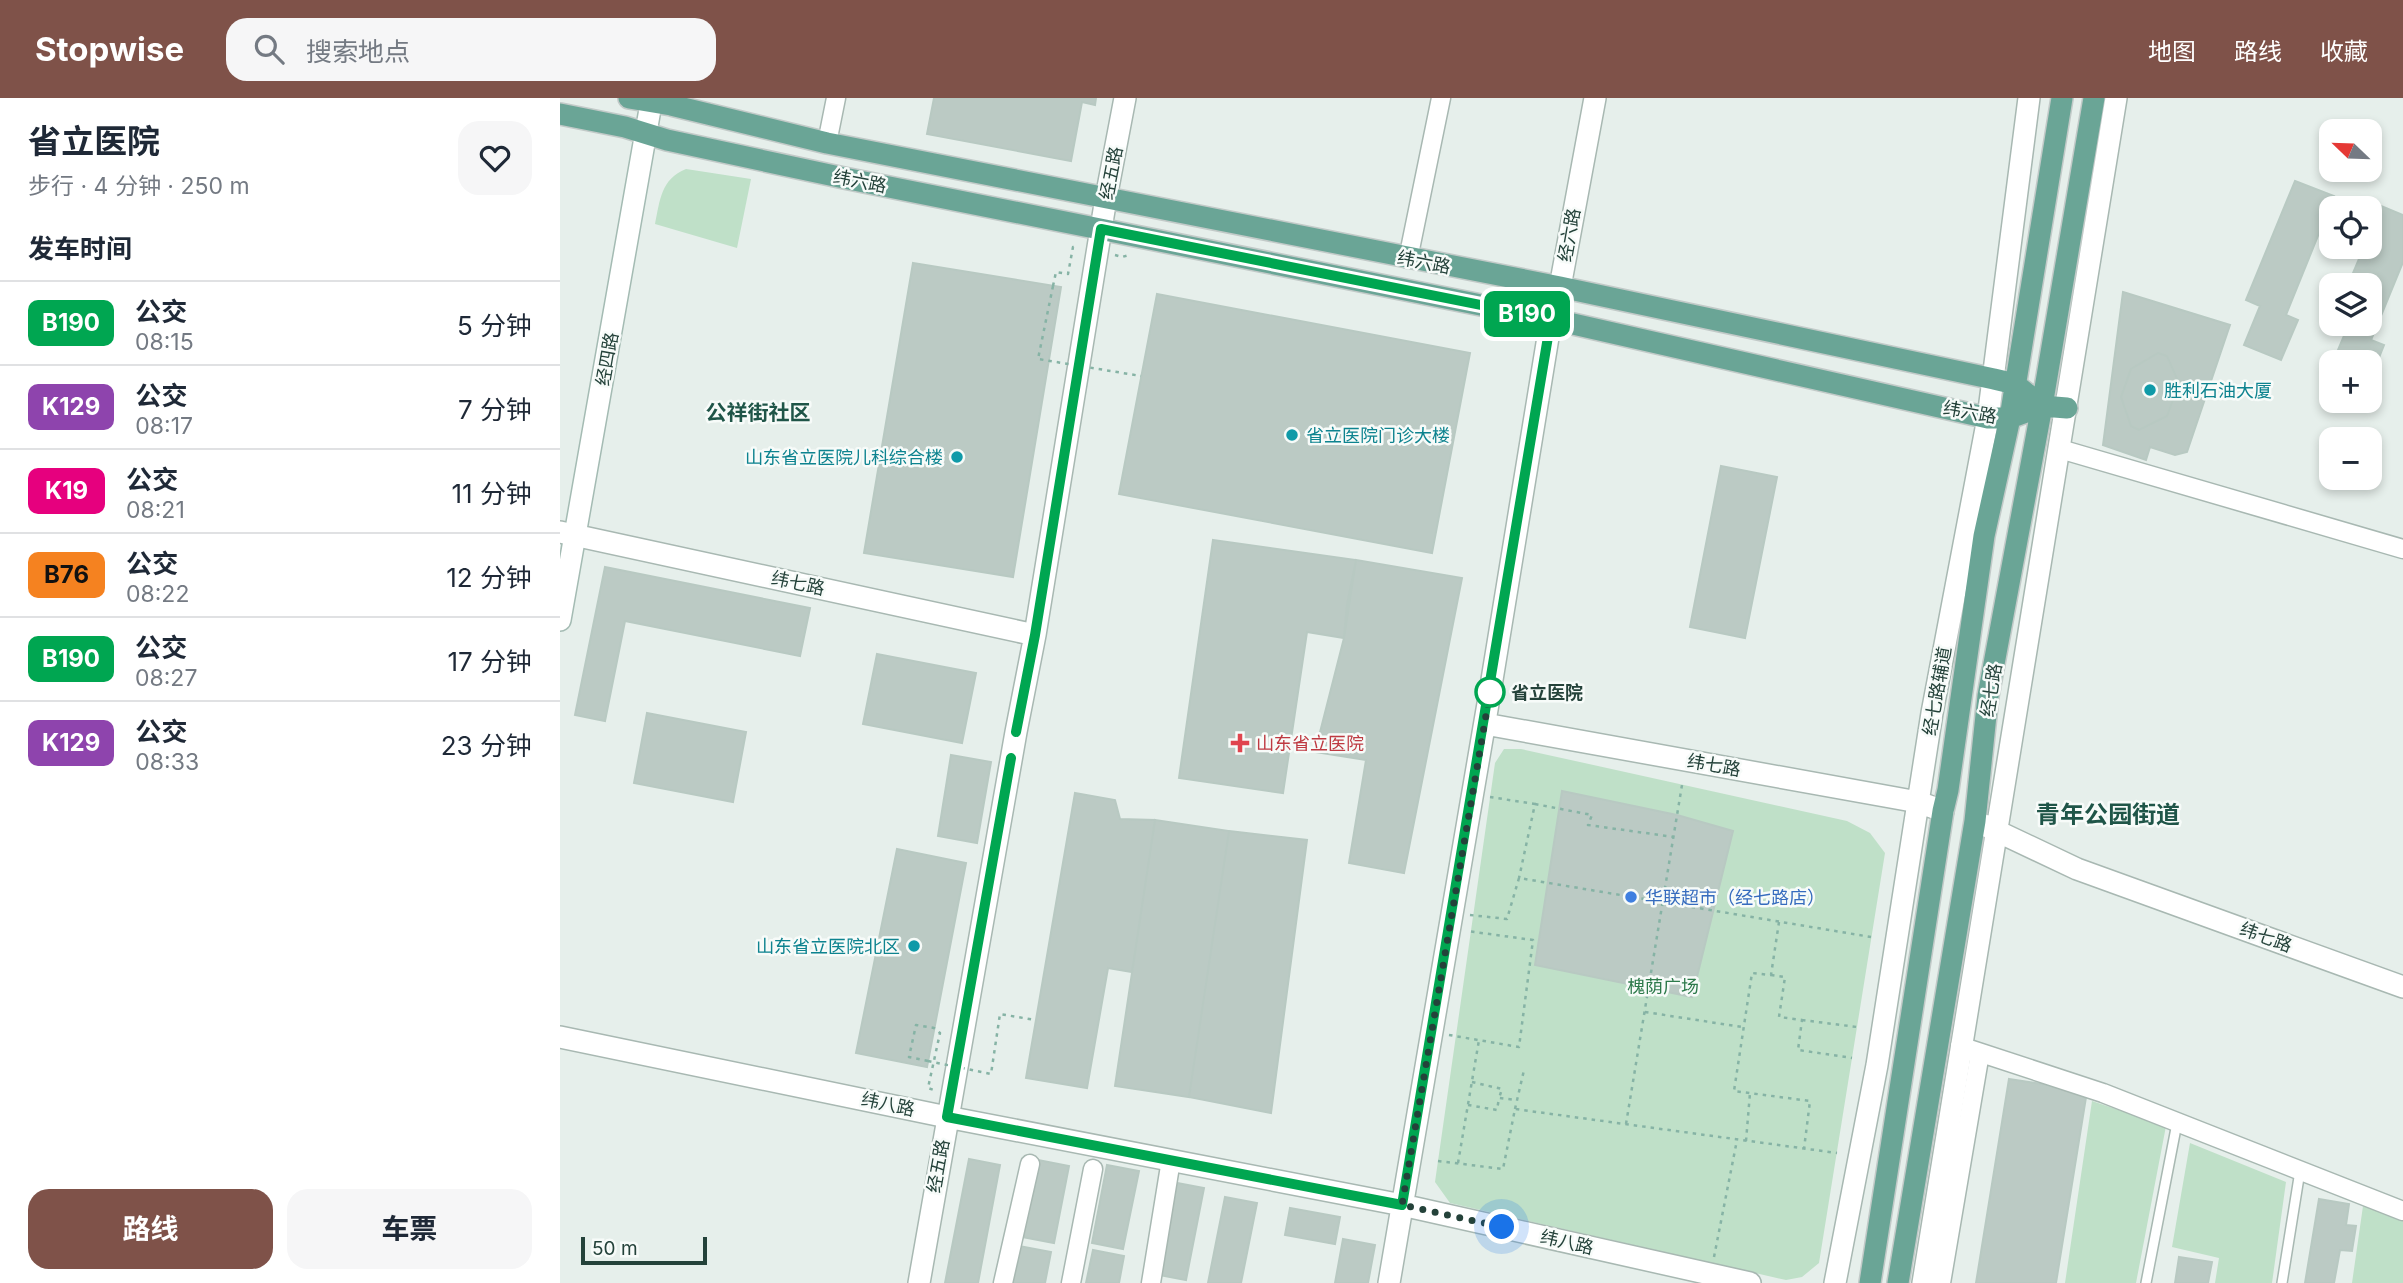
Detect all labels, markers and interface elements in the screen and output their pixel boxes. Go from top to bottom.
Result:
search box [226,18,716,81]
text: Stopwise [35,29,184,69]
icon: search [250,30,288,68]
text: 搜索地点 [306,36,410,67]
text: 地图 [2148,37,2196,66]
text: 路线 [2234,37,2282,66]
text: 收藏 [2320,37,2368,66]
north arrow [2319,119,2382,182]
map controls [2319,119,2382,490]
text: 省立医院 [28,121,160,161]
button: heart [458,121,532,195]
street label: 经五路 [1096,144,1126,202]
street label: 纬六路 [831,166,889,196]
text: 步行 · 4 分钟 · 250 m [28,172,250,200]
button: locate [2319,196,2382,259]
street label: 经六路 [1554,207,1584,263]
text: 发车时间 [28,233,132,264]
street label: 纬六路 [1395,247,1453,277]
button: layers [2319,273,2382,336]
line badge: B190 [1478,291,1576,337]
text: 公交 [135,296,187,327]
text: B190 [1498,299,1556,328]
text: B190 [42,308,100,337]
text: 5 分钟 [457,310,532,341]
text: 08:15 [135,328,194,356]
street label: 经四路 [592,331,622,387]
button: + [2319,350,2382,413]
text: 公交 [135,380,187,411]
place label: 胜利石油大厦 [2164,380,2272,401]
marker: 胜利石油大厦 [2142,382,2158,398]
text: K129 [42,392,100,421]
text: 7 分钟 [458,394,532,425]
street label: 纬六路 [1942,397,1998,427]
district label: 公祥街社区 [706,400,811,425]
text: 08:17 [135,412,193,440]
place label: 省立医院门诊大楼 [1306,425,1450,446]
marker: 省立医院门诊大楼 [1284,427,1300,443]
button: − [2319,427,2382,490]
place label: 山东省立医院儿科综合楼 [745,447,943,468]
marker: 山东省立医院儿科综合楼 [949,449,965,465]
text: 公交 [126,464,178,495]
text: K19 [45,476,88,505]
text: 11 分钟 [452,478,532,509]
text: 08:21 [126,496,185,524]
text: 公交 [126,548,178,579]
text: B76 [44,560,89,589]
text: 12 分钟 [446,562,532,593]
street label: 纬七路 [769,567,827,599]
text: 08:22 [126,580,189,608]
text: 公交 [135,632,187,663]
text: B190 [42,644,100,673]
street label: 经七路辅道 [1919,645,1955,737]
text: 17 分钟 [447,646,532,677]
street label: 经七路 [1976,662,2006,718]
text: 08:27 [135,664,197,692]
marker: 省立医院 [1475,677,1505,707]
place label: 省立医院 [1511,682,1583,703]
text: 公交 [135,716,187,747]
text: K129 [42,728,100,757]
text: 23 分钟 [441,730,532,761]
marker: 山东省立医院 [1230,733,1250,753]
place label: 山东省立医院 [1256,733,1364,754]
text: 08:33 [135,748,199,776]
street label: 纬七路 [1686,750,1742,780]
district label: 青年公园街道 [2036,800,2180,829]
place label: 华联超市（经七路店） [1645,887,1825,908]
marker: 华联超市（经七路店） [1623,889,1639,905]
street label: 纬七路 [2237,918,2295,956]
place label: 山东省立医院北区 [756,936,900,957]
marker: 山东省立医院北区 [906,938,922,954]
park label: 槐荫广场 [1627,976,1699,997]
street label: 纬八路 [859,1088,917,1120]
street label: 经五路 [923,1138,953,1194]
button: 路线 [28,1189,273,1269]
button: 车票 [287,1189,532,1269]
your location [1484,1209,1519,1244]
street label: 纬八路 [1538,1226,1596,1258]
scale bar [581,1234,707,1266]
text: 50 m [592,1237,638,1260]

